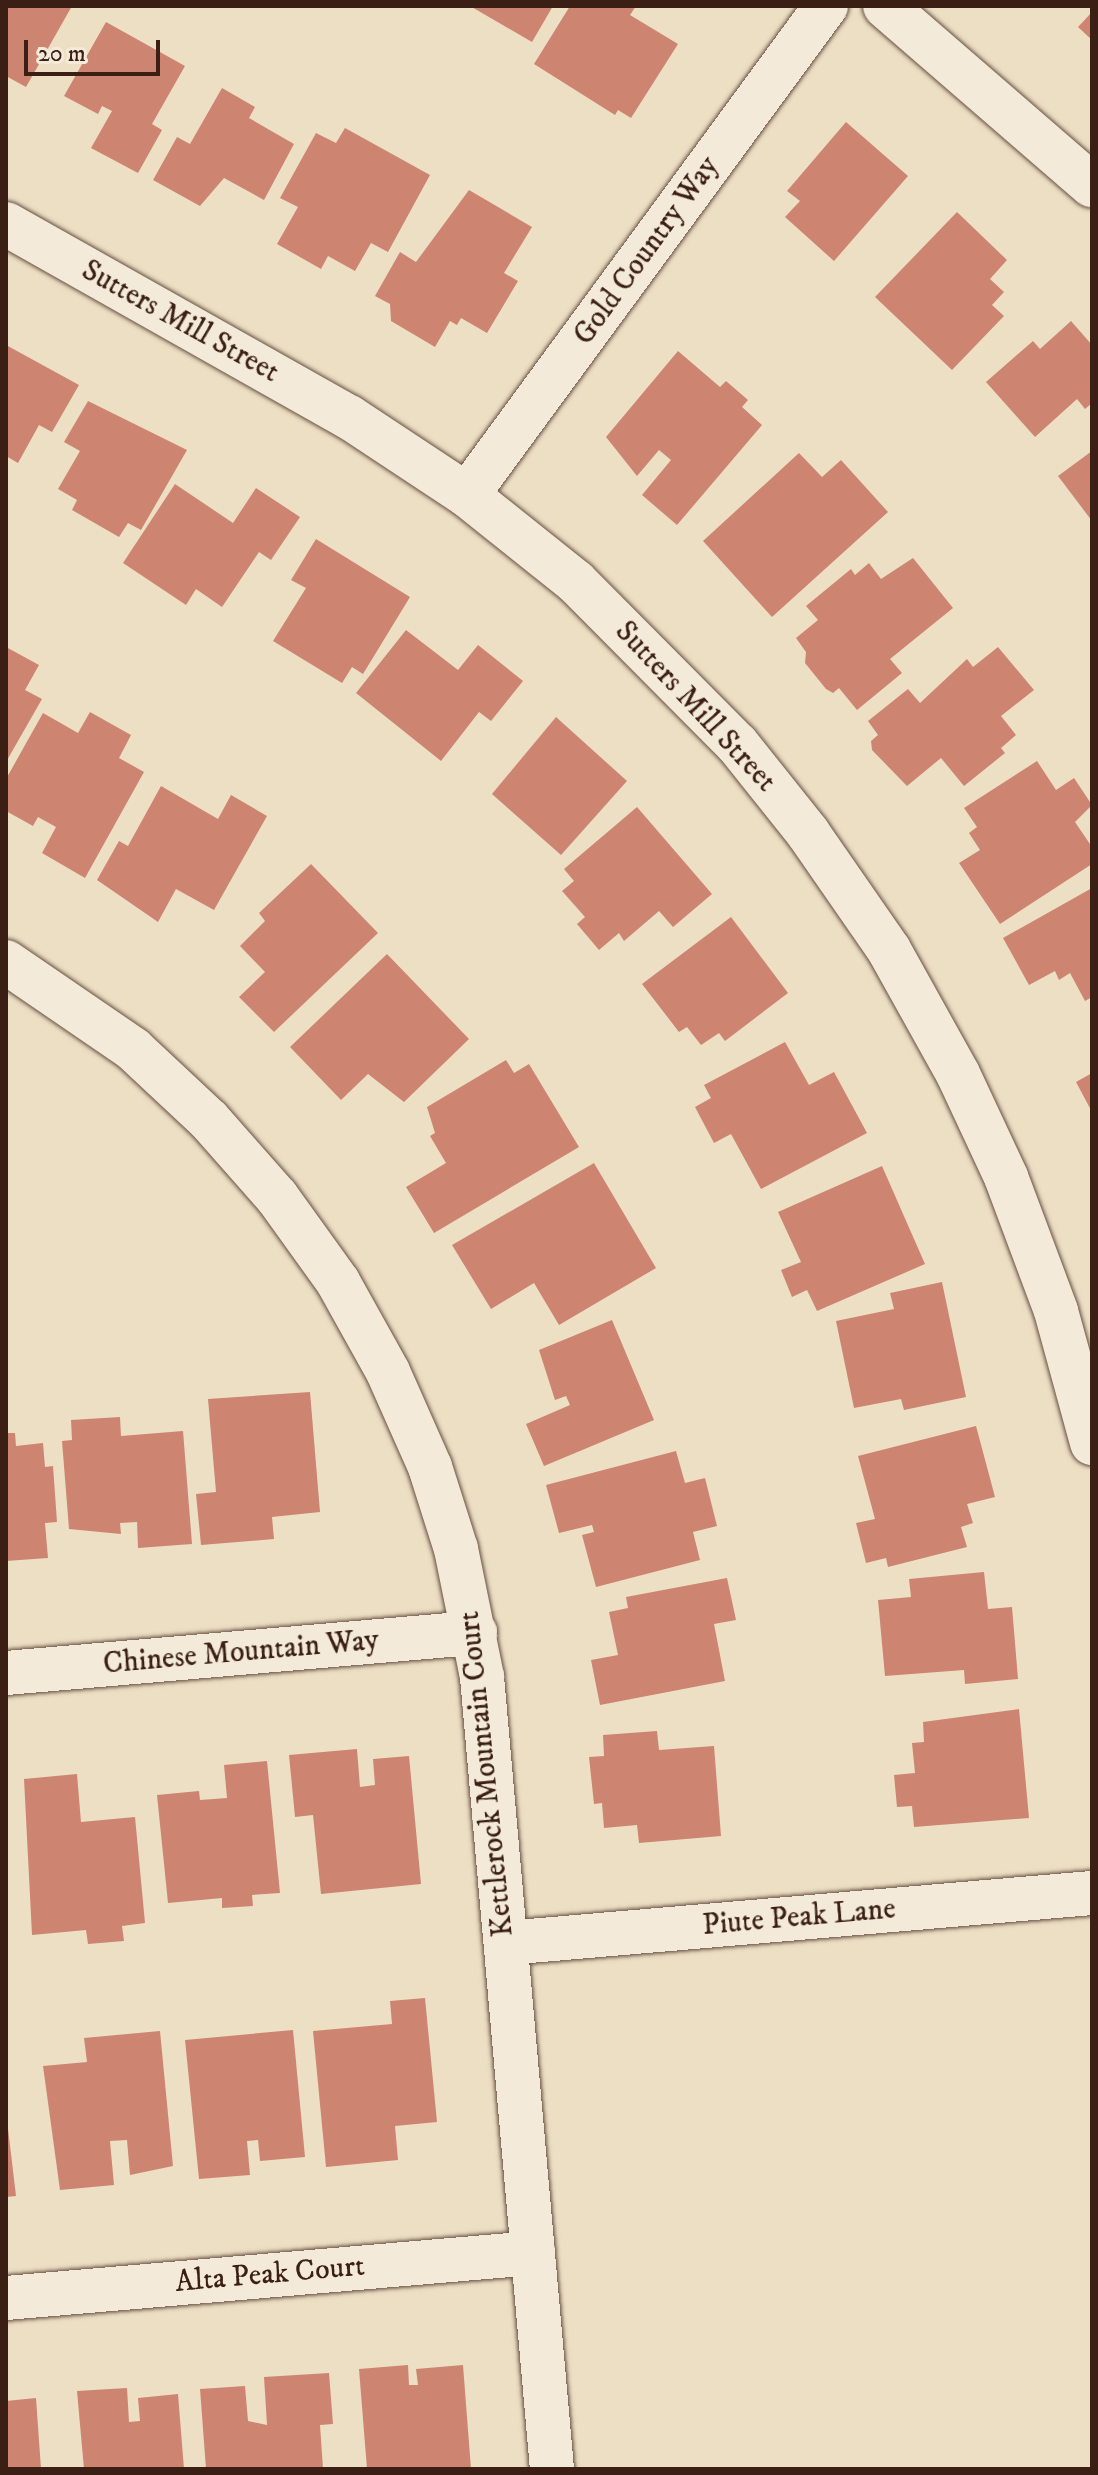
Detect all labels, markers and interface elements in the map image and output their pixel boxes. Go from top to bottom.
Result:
scale bar [28,24,164,74]
text: 20 m [38,39,86,69]
street label: Gold Country Way [567,150,727,352]
street label: Sutters Mill Street [75,253,285,391]
street label: Sutters Mill Street [607,614,783,800]
street label: Kettlerock Mountain Court [452,1609,522,1939]
street label: Chinese Mountain Way [102,1623,380,1683]
street label: Piute Peak Lane [701,1892,897,1944]
street label: Alta Peak Court [174,2249,366,2301]

